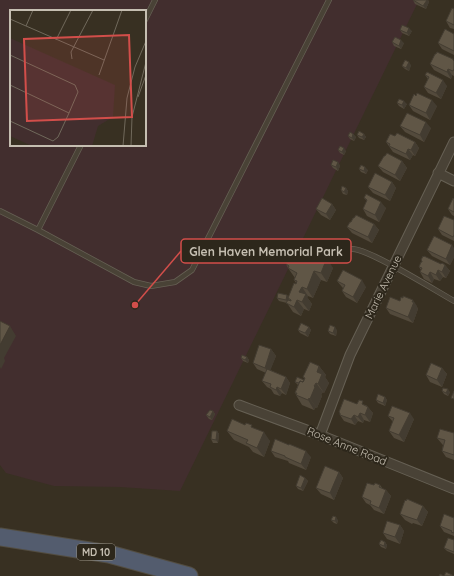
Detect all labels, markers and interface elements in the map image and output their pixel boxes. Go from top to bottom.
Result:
inset map [10,10,146,146]
callout: Glen Haven Memorial Park [181,239,351,263]
text: Glen Haven Memorial Park [189,244,343,259]
street label: Marie Avenue [362,253,404,321]
street label: Rose Anne Road [305,424,389,468]
road number: MD 10 [77,544,115,560]

